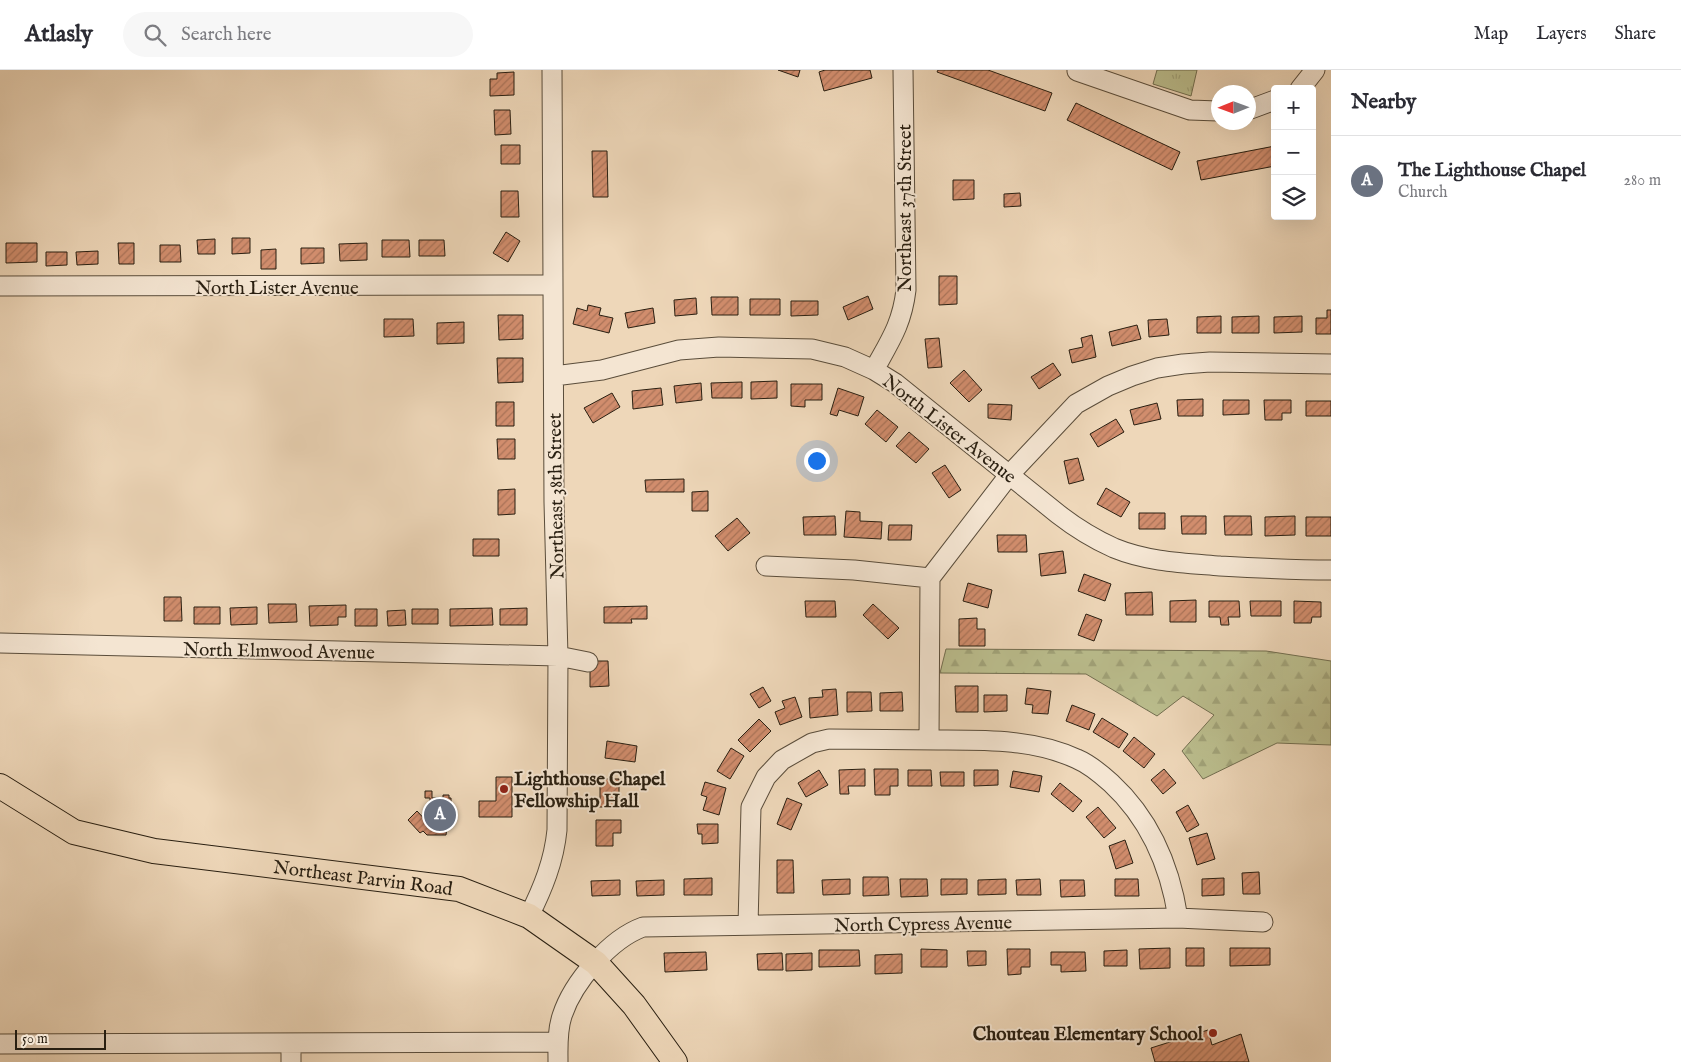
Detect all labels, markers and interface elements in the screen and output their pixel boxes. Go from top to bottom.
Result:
search box [123,12,473,57]
text: Atlasly [25,19,93,50]
icon: search [141,21,169,49]
text: Search here [181,23,271,47]
text: Map [1474,23,1508,46]
text: Layers [1536,23,1587,46]
text: Share [1615,23,1656,46]
north arrow [1211,85,1256,130]
map controls [1271,85,1316,220]
button: + [1271,85,1316,130]
text: Nearby [1351,89,1416,116]
street label: Northeast 37th Street [894,124,918,292]
button: − [1271,130,1316,175]
text: The Lighthouse Chapel [1398,159,1586,183]
text: A [1362,171,1372,191]
text: 280 m [1624,171,1661,191]
button: layers [1271,175,1316,220]
text: Church [1398,183,1447,203]
street label: North Lister Avenue [195,277,359,301]
street label: North Lister Avenue [877,370,1021,490]
street label: Northeast 38th Street [544,412,570,579]
your location [804,448,830,474]
street label: North Elmwood Avenue [183,638,375,666]
place label: Lighthouse Chapel Fellowship Hall [514,768,666,814]
marker: Lighthouse Chapel Fellowship Hall [498,783,510,795]
pin: A [424,796,456,834]
street label: Northeast Parvin Road [272,856,455,902]
street label: North Cypress Avenue [834,911,1013,939]
place label: Chouteau Elementary School [973,1023,1204,1047]
scale bar [15,1027,106,1050]
marker: Chouteau Elementary School [1207,1027,1219,1039]
text: 50 m [22,1030,48,1048]

